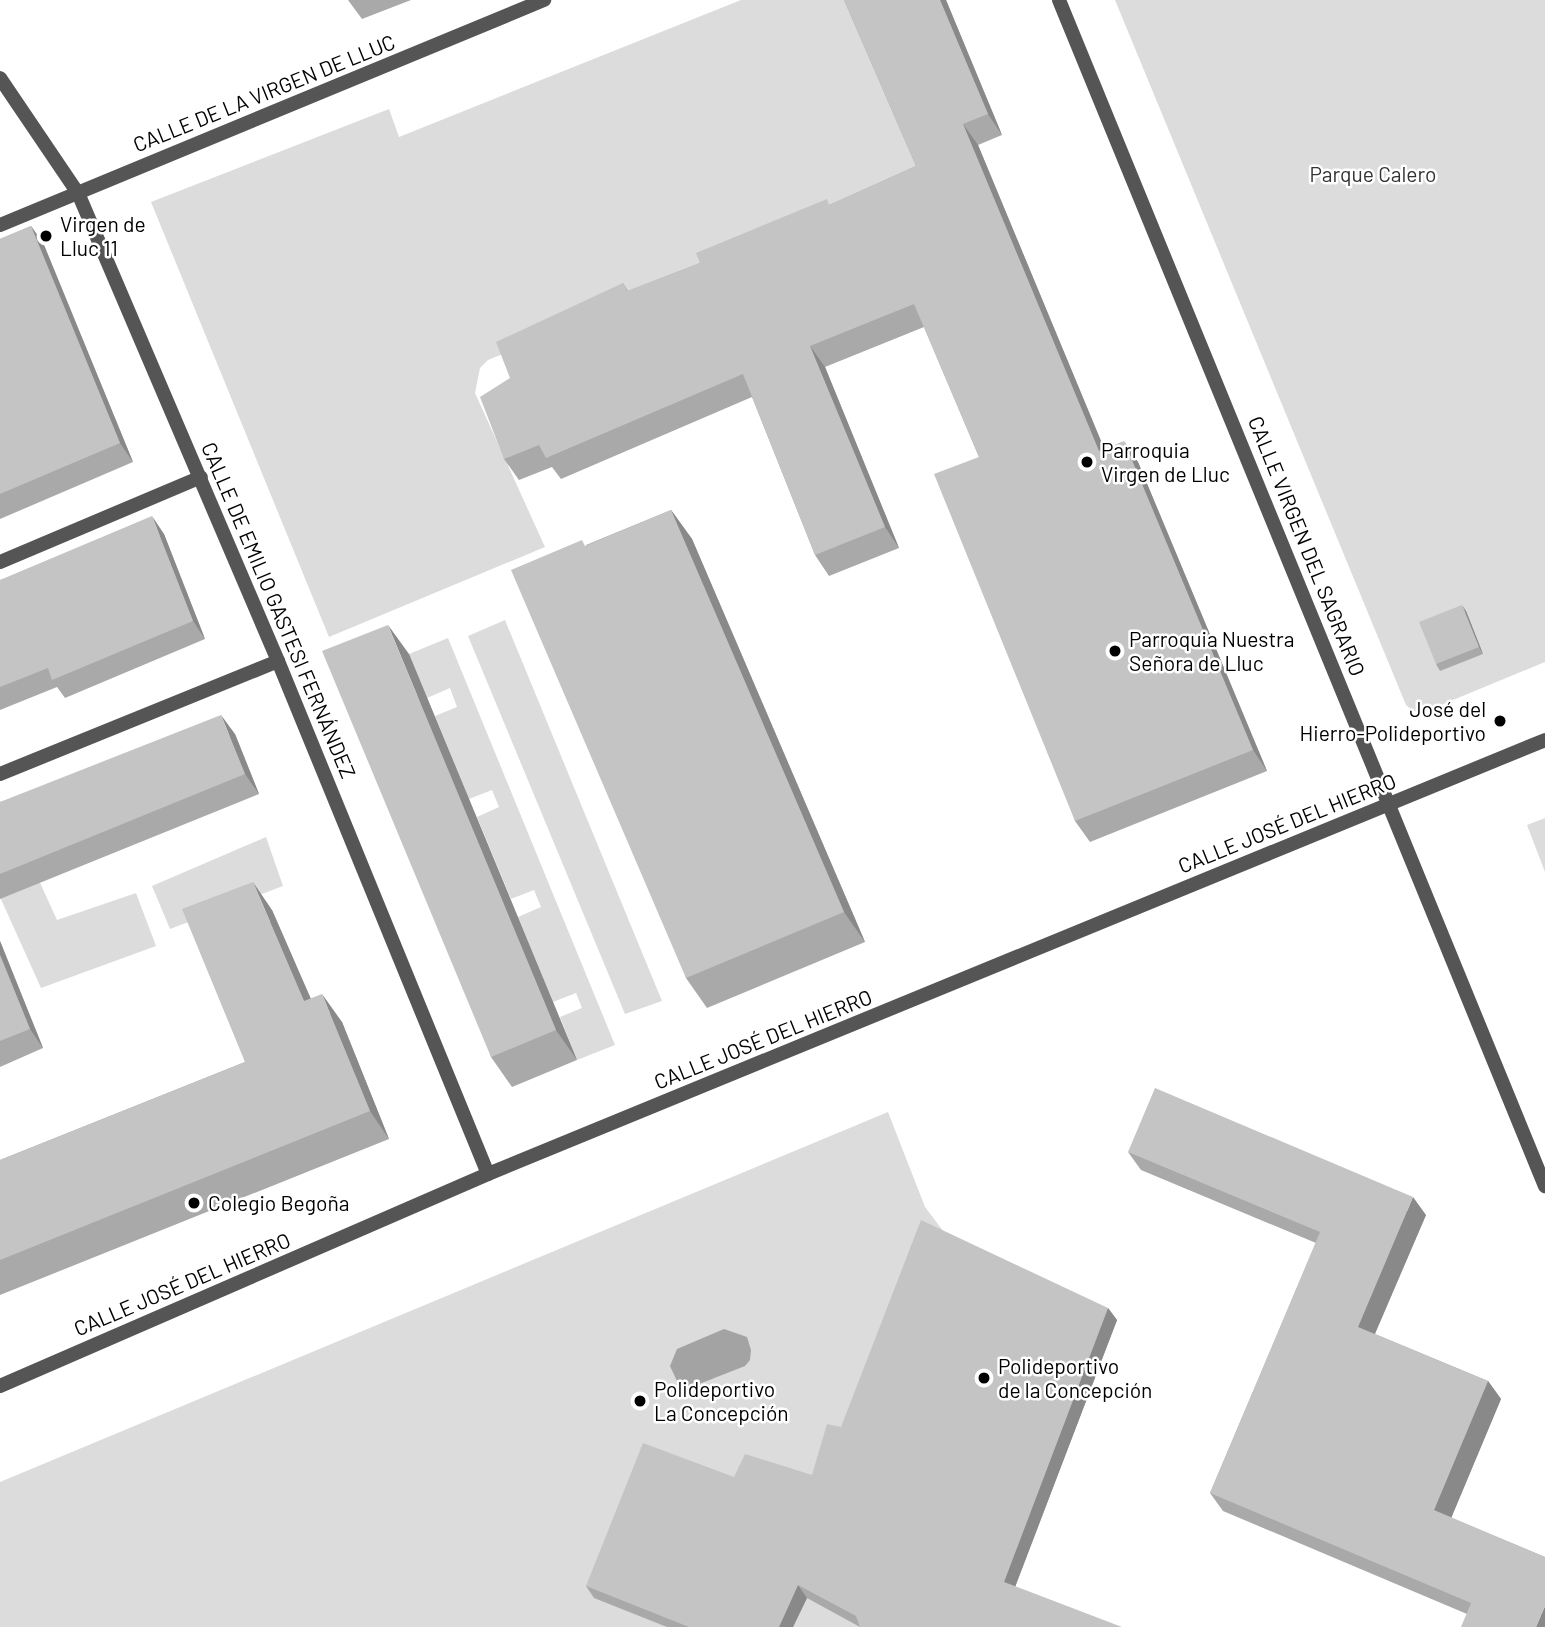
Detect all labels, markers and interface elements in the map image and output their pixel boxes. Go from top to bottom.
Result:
street label: CALLE DE LA VIRGEN DE LLUC [129,29,399,157]
park label: Parque Calero [1309,161,1437,187]
place label: Virgen de Lluc 11 [60,211,146,261]
marker: Virgen de Lluc 11 [38,228,54,244]
street label: CALLE VIRGEN DEL SAGRARIO [1243,412,1371,680]
place label: Parroquia Virgen de Lluc [1101,437,1230,487]
street label: CALLE DE EMILIO GASTESI FERNÁNDEZ [197,438,361,782]
marker: Parroquia Virgen de Lluc [1079,454,1095,470]
place label: Parroquia Nuestra Señora de Lluc [1129,626,1294,676]
marker: Parroquia Nuestra Señora de Lluc [1107,643,1123,659]
place label: José del Hierro-Polideportivo [1300,696,1486,746]
marker: José del Hierro-Polideportivo [1492,713,1508,729]
street label: CALLE JOSÉ DEL HIERRO [1174,768,1400,878]
street label: CALLE JOSÉ DEL HIERRO [650,984,876,1094]
place label: Colegio Begoña [208,1190,350,1216]
marker: Colegio Begoña [186,1195,202,1211]
street label: CALLE JOSÉ DEL HIERRO [70,1227,294,1341]
place label: Polideportivo de la Concepción [998,1353,1152,1403]
marker: Polideportivo de la Concepción [976,1370,992,1386]
place label: Polideportivo La Concepción [654,1376,789,1426]
marker: Polideportivo La Concepción [632,1393,648,1409]

